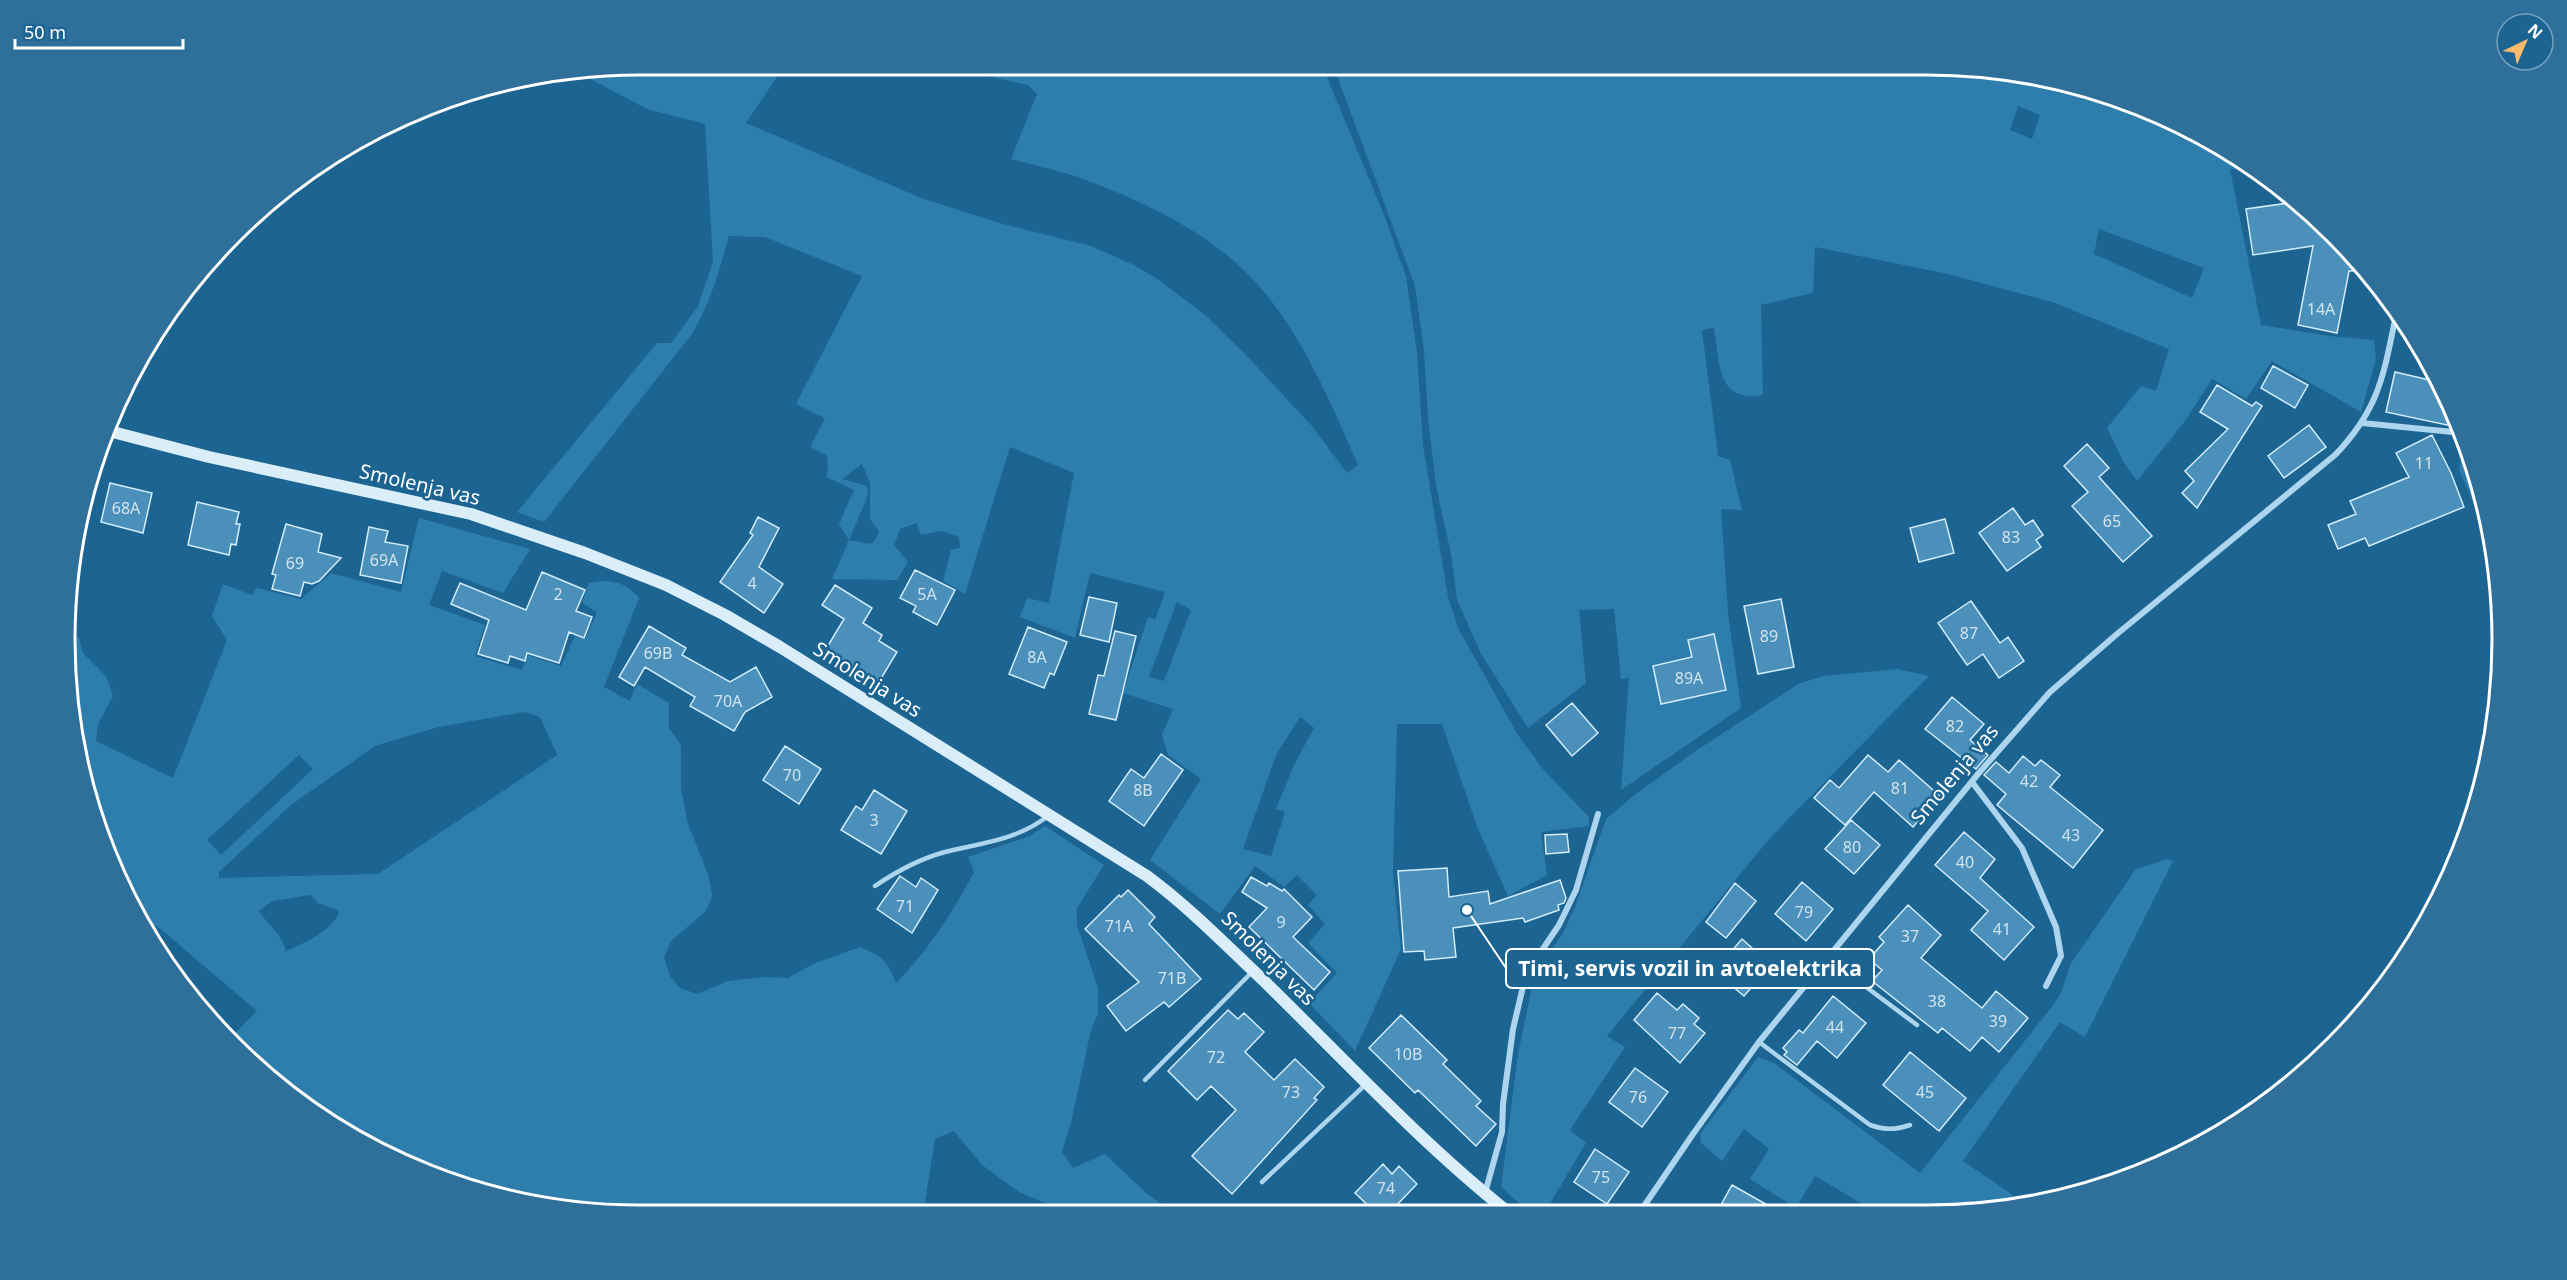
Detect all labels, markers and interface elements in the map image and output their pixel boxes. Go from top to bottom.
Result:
scale bar [15,12,183,50]
north arrow [2495,12,2555,72]
text: N [2523,19,2548,44]
text: 50 m [24,20,66,44]
house number: 14A [2307,298,2336,320]
house number: 11 [2415,452,2433,474]
street label: Smolenja vas [357,457,483,511]
house number: 68A [112,497,141,519]
house number: 65 [2103,510,2121,532]
house number: 83 [2002,526,2020,548]
house number: 69A [370,549,399,571]
house number: 69 [286,552,304,574]
house number: 4 [747,572,757,594]
house number: 2 [553,583,563,605]
house number: 5A [917,583,937,605]
house number: 87 [1960,622,1978,644]
house number: 89 [1760,625,1778,647]
street label: Smolenja vas [809,635,927,723]
house number: 69B [644,642,672,664]
house number: 8A [1027,646,1047,668]
house number: 89A [1675,667,1704,689]
house number: 70A [714,690,743,712]
house number: 82 [1946,715,1964,737]
street label: Smolenja vas [1904,718,2004,830]
house number: 70 [783,764,801,786]
house number: 42 [2020,770,2038,792]
house number: 81 [1891,777,1909,799]
house number: 8B [1133,779,1153,801]
house number: 3 [869,809,879,831]
house number: 43 [2062,824,2080,846]
house number: 80 [1843,836,1861,858]
house number: 40 [1956,851,1974,873]
house number: 71 [896,895,914,917]
house number: 79 [1795,901,1813,923]
street label: Smolenja vas [1216,905,1322,1011]
house number: 9 [1276,911,1286,933]
house number: 71A [1105,915,1134,937]
house number: 41 [1993,918,2011,940]
house number: 37 [1901,925,1919,947]
callout: Timi, servis vozil in avtoelektrika [1506,949,1874,988]
text: Timi, servis vozil in avtoelektrika [1518,954,1862,982]
house number: 71B [1158,967,1186,989]
house number: 38 [1928,990,1946,1012]
house number: 39 [1989,1010,2007,1032]
house number: 44 [1826,1016,1844,1038]
house number: 77 [1668,1022,1686,1044]
house number: 10B [1394,1043,1422,1065]
house number: 72 [1207,1046,1225,1068]
house number: 73 [1282,1081,1300,1103]
house number: 45 [1916,1081,1934,1103]
house number: 76 [1629,1086,1647,1108]
house number: 75 [1592,1166,1610,1188]
house number: 74 [1377,1177,1395,1199]

